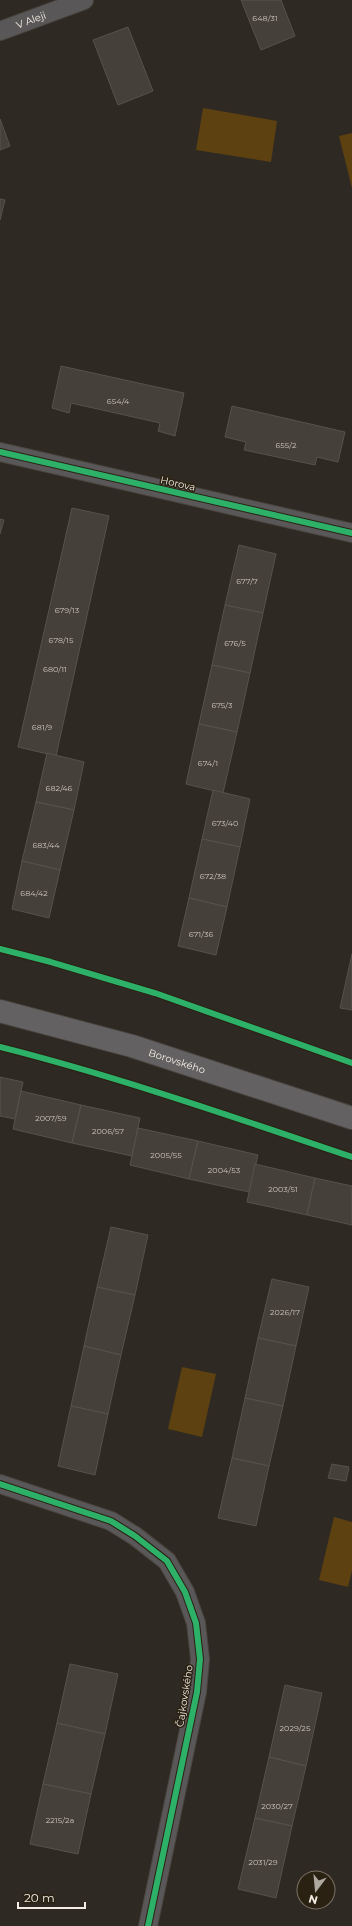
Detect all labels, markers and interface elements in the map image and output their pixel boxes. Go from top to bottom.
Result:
street label: V Aleji [14,9,48,31]
house number: 648/31 [252,13,278,23]
house number: 654/4 [107,396,130,406]
house number: 655/2 [275,440,297,450]
street label: Horova [159,473,197,494]
house number: 677/7 [236,576,258,586]
house number: 679/13 [55,605,80,615]
house number: 678/15 [49,635,74,645]
house number: 676/5 [224,638,246,648]
house number: 680/11 [43,664,67,674]
house number: 675/3 [211,700,233,710]
house number: 681/9 [32,722,52,732]
house number: 674/1 [198,758,218,768]
house number: 682/46 [46,783,73,793]
house number: 673/40 [212,818,238,828]
house number: 683/44 [32,840,60,850]
house number: 672/38 [200,871,226,881]
house number: 684/42 [20,888,48,898]
house number: 671/36 [189,929,213,939]
street label: Borovského [147,1046,207,1077]
house number: 2007/59 [35,1113,67,1123]
house number: 2006/57 [92,1126,124,1136]
house number: 2005/55 [150,1150,182,1160]
house number: 2004/53 [208,1165,241,1175]
house number: 2003/51 [268,1184,298,1194]
house number: 2026/17 [270,1307,300,1317]
street label: Čajkovského [173,1664,196,1728]
house number: 2029/25 [280,1723,311,1733]
house number: 2030/27 [261,1801,293,1811]
house number: 2215/2a [46,1815,74,1825]
house number: 2031/29 [248,1857,278,1867]
north arrow [296,1870,336,1910]
scale bar [18,1884,85,1910]
text: 20 m [24,1890,55,1905]
text: N [307,1892,319,1908]

